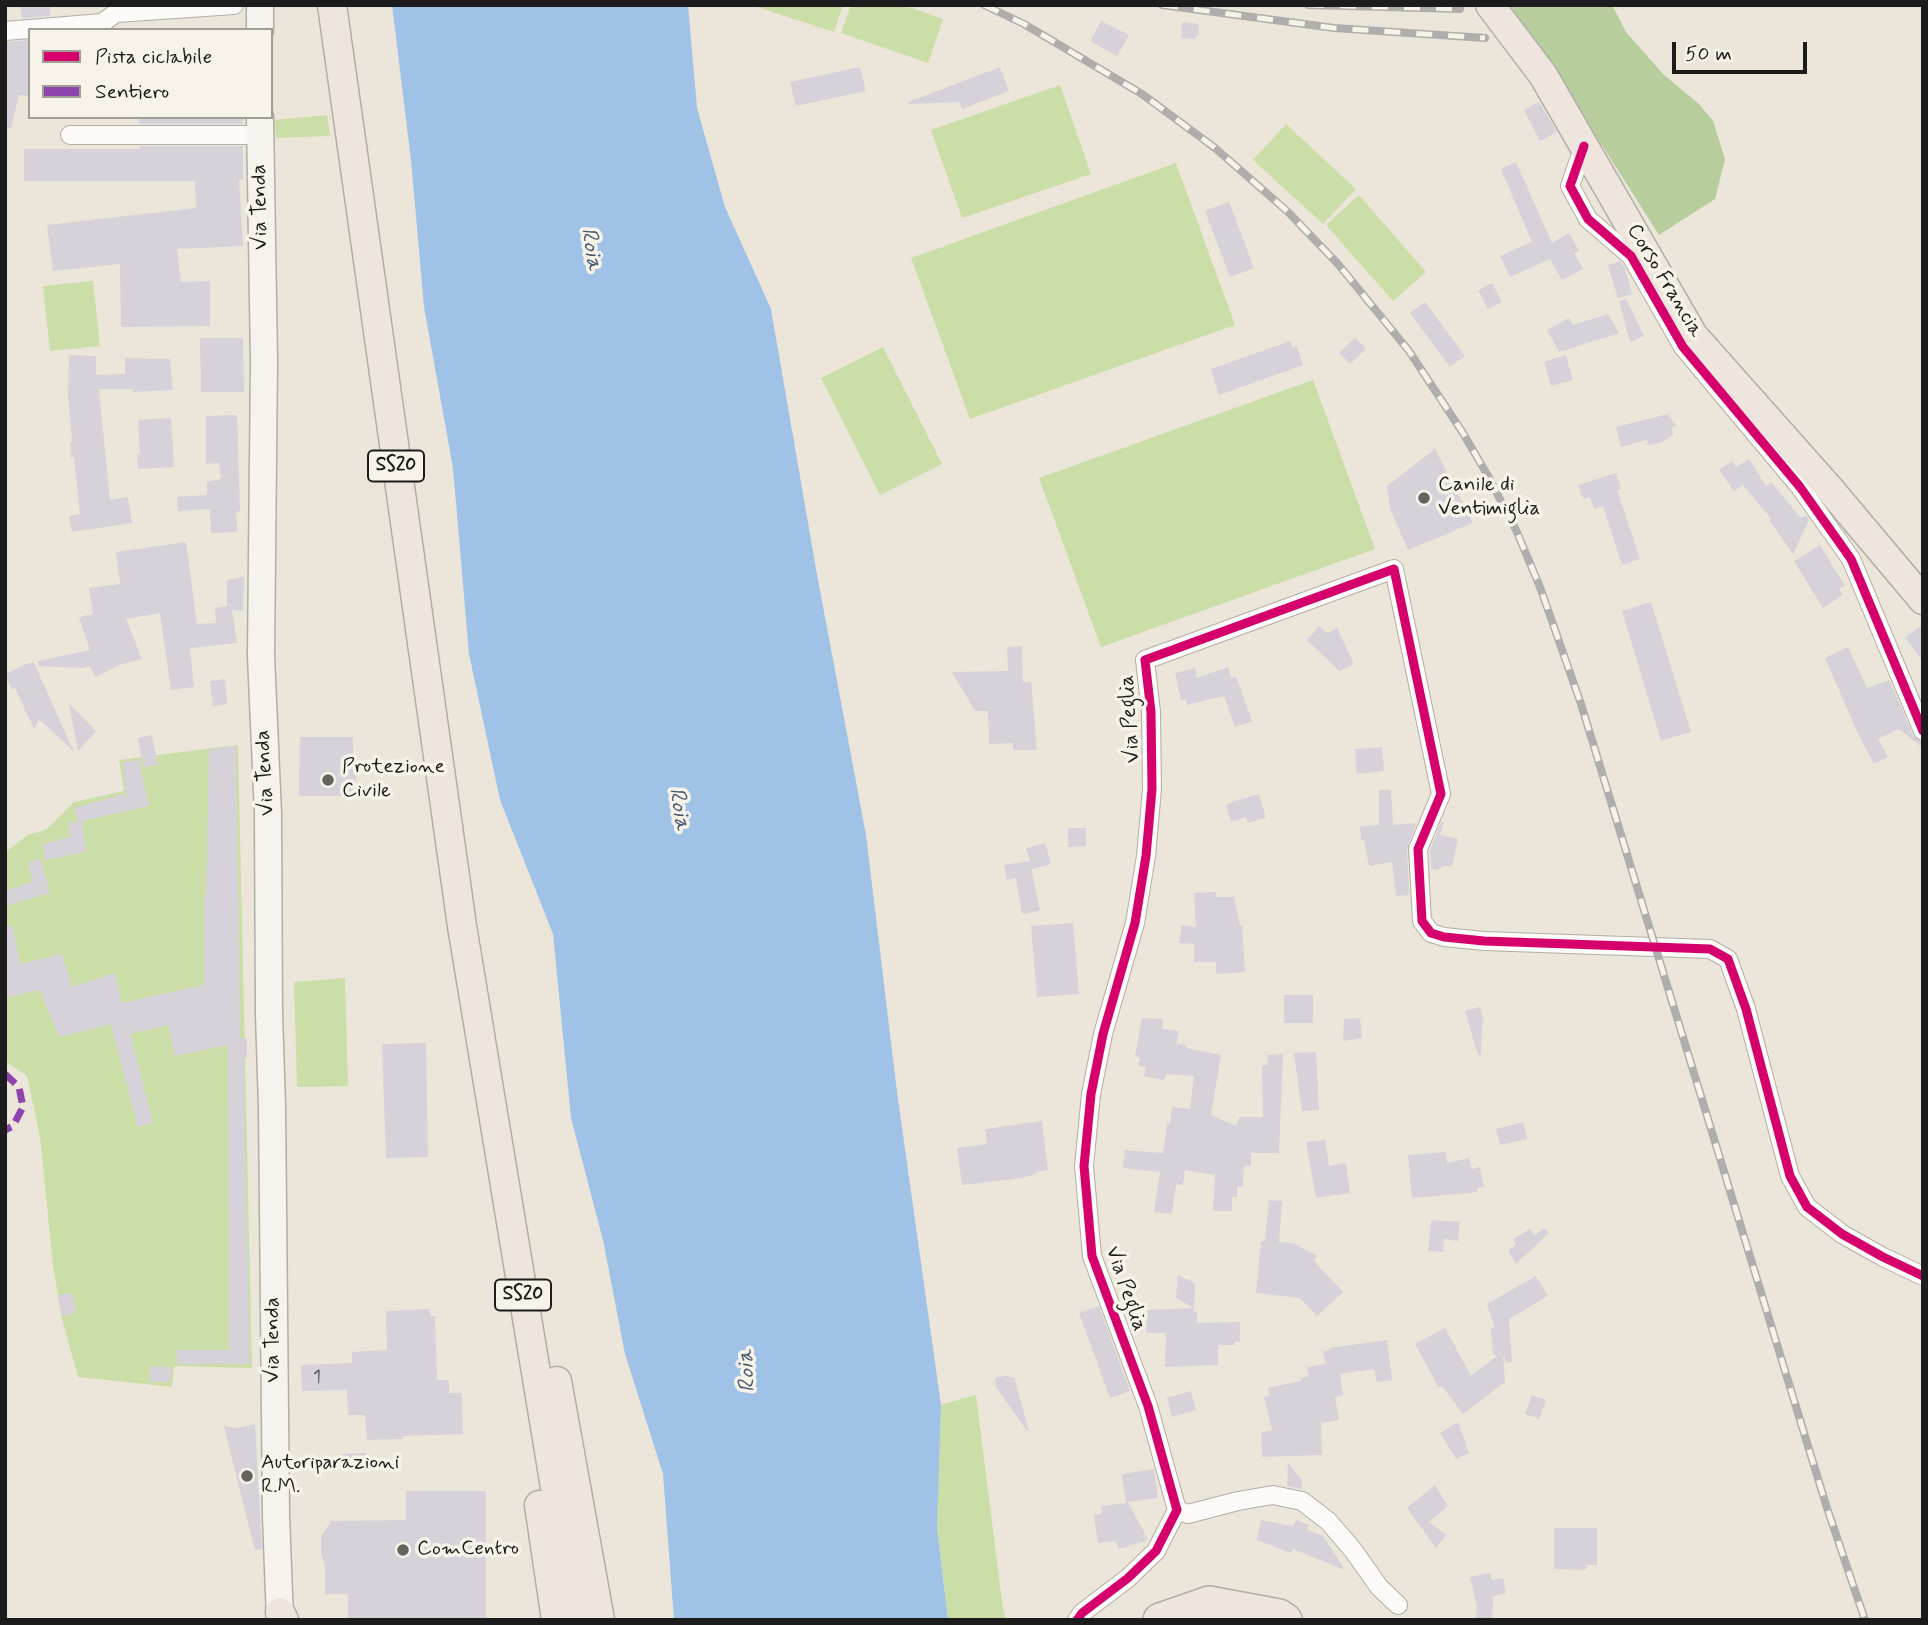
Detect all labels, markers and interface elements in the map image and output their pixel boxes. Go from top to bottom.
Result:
legend [28,28,273,119]
scale bar [1676,28,1811,72]
text: 50 m [1685,40,1732,68]
text: Pista ciclabile [95,43,212,71]
text: Sentiero [95,78,169,106]
street label: Via Tenda [248,164,274,250]
street label: Corso Francia [1620,220,1708,342]
water label: Roia [573,226,607,272]
road number: SS20 [368,450,424,481]
place label: Canile di Ventimiglia [1438,473,1540,523]
marker: Canile di Ventimiglia [1416,490,1432,506]
street label: Via Peglia [1115,674,1147,764]
street label: Via Tenda [251,729,281,817]
place label: Protezione Civile [342,755,445,805]
marker: Protezione Civile [320,772,336,788]
water label: Roia [661,786,695,832]
street label: Via Peglia [1099,1243,1151,1335]
road number: SS20 [495,1280,551,1310]
street label: Via Tenda [261,1297,287,1383]
water label: Roia [733,1349,763,1393]
house number: 1 [313,1367,321,1389]
place label: Autoriparazioni R.M. [261,1451,399,1501]
marker: Autoriparazioni R.M. [239,1468,255,1484]
place label: ComCentro [417,1537,519,1563]
marker: ComCentro [395,1542,411,1558]

